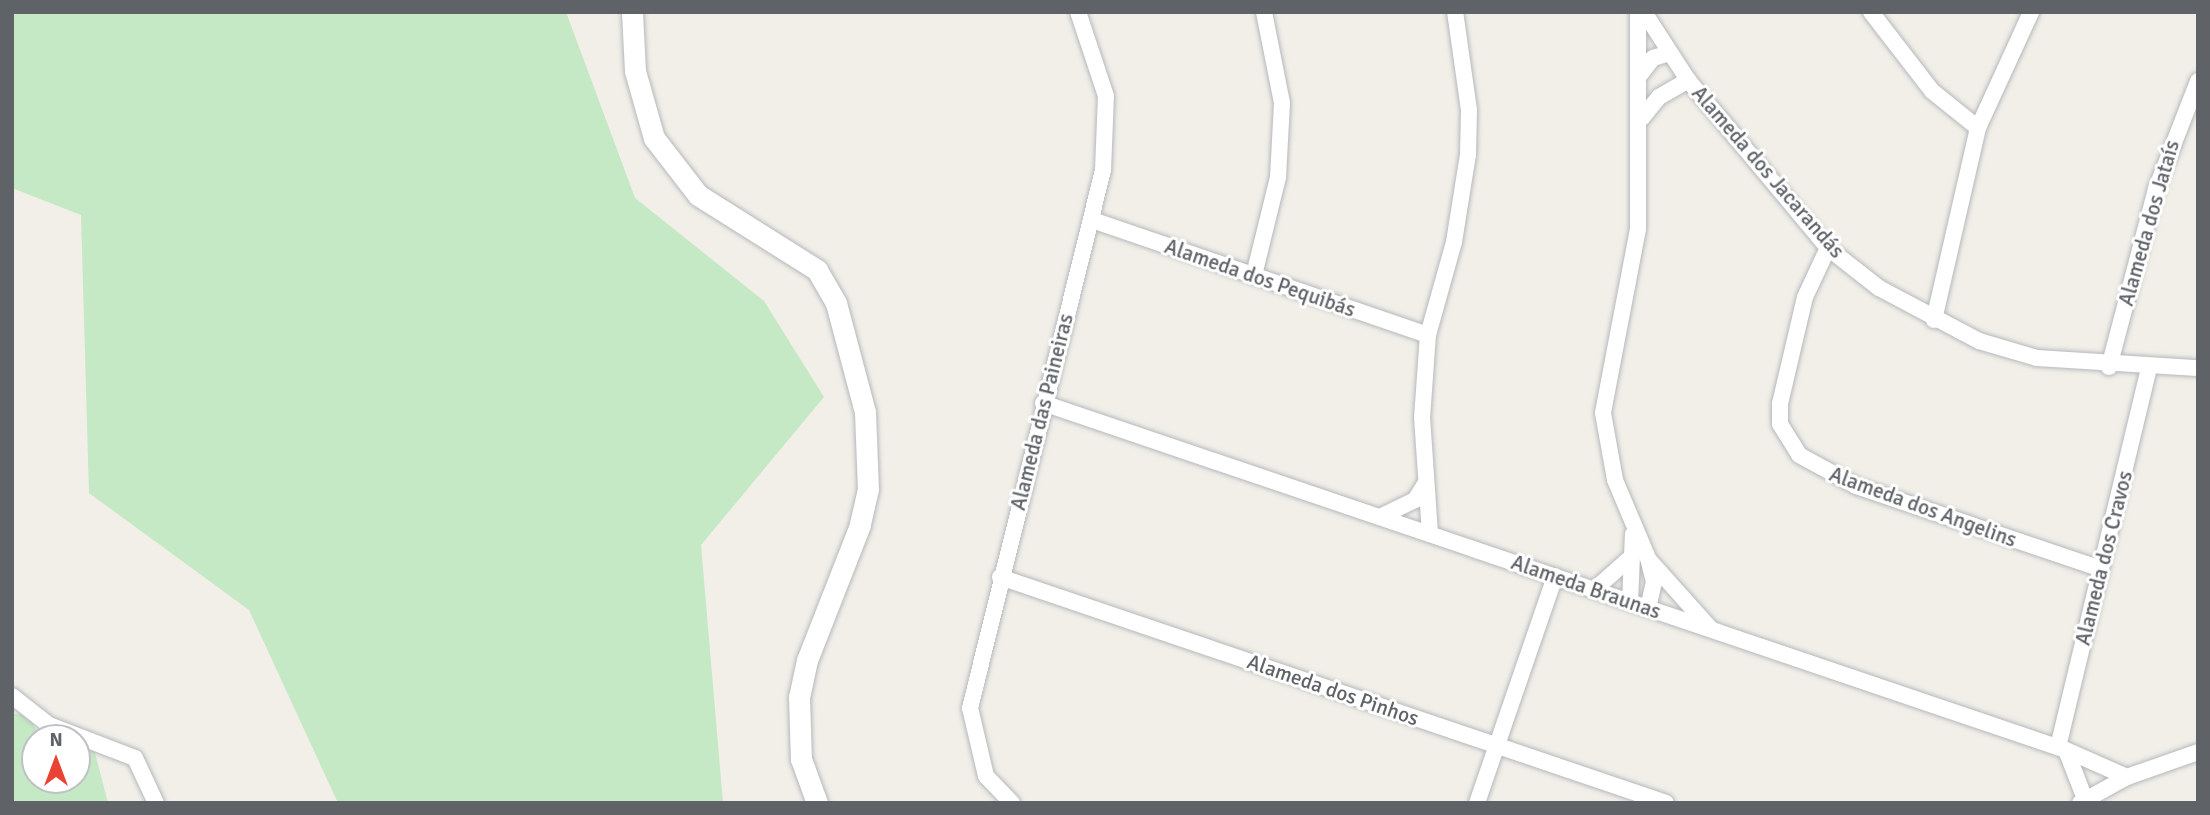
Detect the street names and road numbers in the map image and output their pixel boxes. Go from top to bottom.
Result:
street label: Alameda dos Jacarandás [1686,81,1850,263]
street label: Alameda dos Jataís [2113,137,2185,309]
street label: Alameda dos Pequibás [1161,234,1359,322]
street label: Alameda das Paineiras [1005,311,1079,513]
street label: Alameda dos Angelins [1826,461,2020,553]
street label: Alameda dos Cravos [2070,468,2138,648]
street label: Alameda Braunas [1508,550,1664,624]
street label: Alameda dos Pinhos [1244,649,1422,731]

